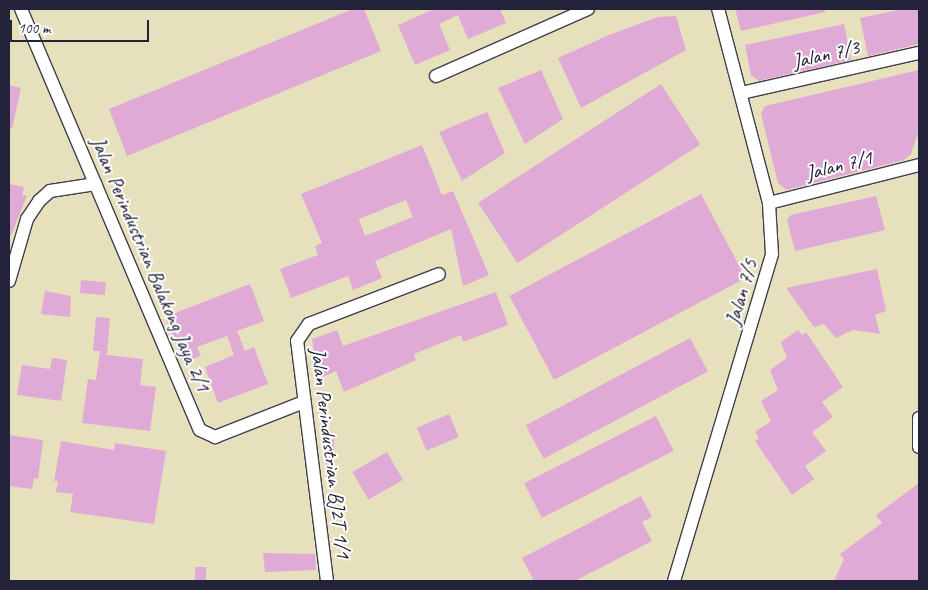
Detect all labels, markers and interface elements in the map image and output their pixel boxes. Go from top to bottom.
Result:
scale bar [12,10,151,42]
text: 100 m [18,19,50,38]
street label: Jalan 7/3 [790,34,862,74]
street label: Jalan Perindustrian Balakong Jaya 2/1 [86,133,216,395]
street label: Jalan 7/1 [803,145,875,185]
street label: Jalan 7/5 [720,256,762,328]
street label: Jalan Perindustrian BJ2T 1/1 [306,347,356,559]

